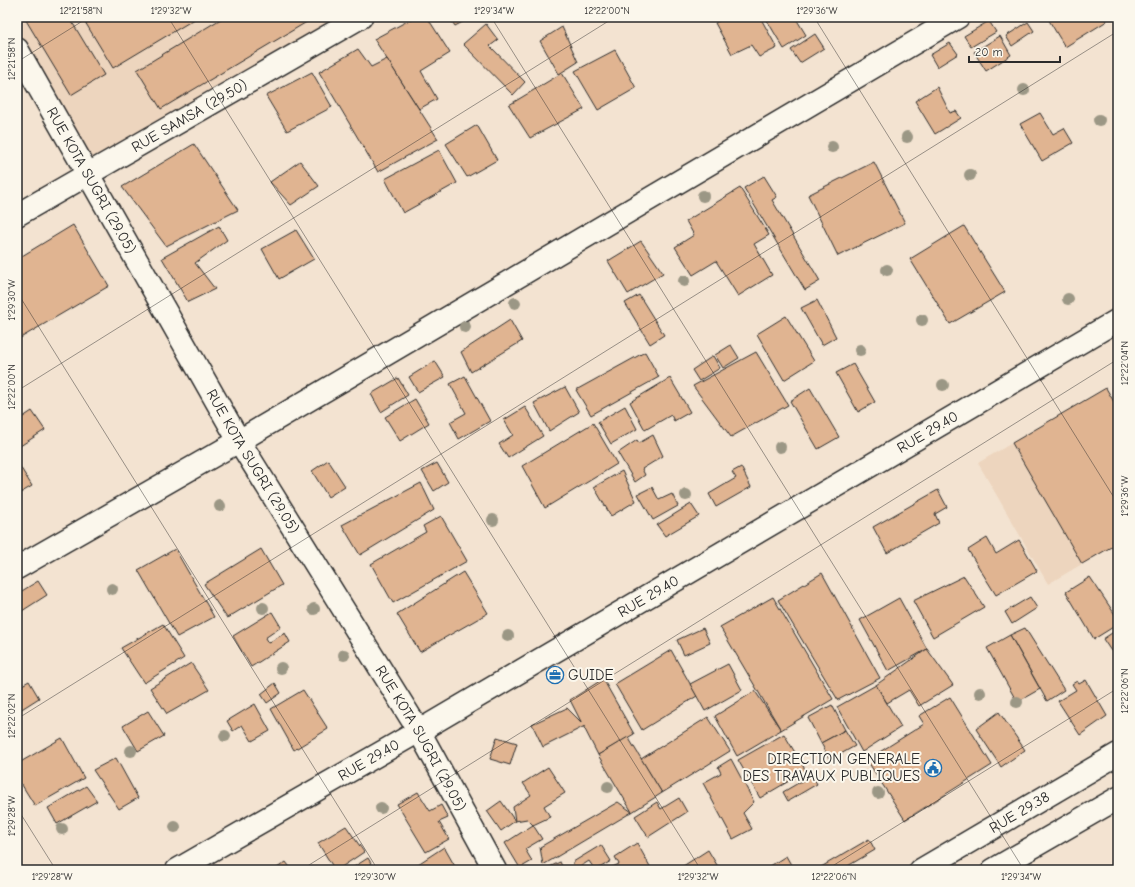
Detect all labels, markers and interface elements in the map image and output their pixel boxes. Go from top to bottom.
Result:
text: 12°21'58"N [60,5,102,17]
text: 1°29'32"W [151,5,192,17]
text: 1°29'34"W [474,5,514,17]
text: 12°22'00"N [584,5,630,17]
text: 1°29'36"W [797,5,838,17]
text: 12°21'58"N [6,38,18,80]
scale bar [969,38,1060,64]
text: 20 m [975,45,1003,59]
street label: RUE SAMSA (29.50) [128,75,251,156]
street label: RUE KOTA SUGRI (29.05) [43,104,140,257]
text: 1°29'30"W [6,279,18,321]
text: 12°22'04"N [1119,341,1131,385]
text: 12°22'00"N [6,364,18,410]
street label: RUE KOTA SUGRI (29.05) [202,386,303,537]
street label: RUE 29.40 [894,407,961,457]
text: 1°29'36"W [1119,475,1131,516]
street label: RUE 29.40 [614,571,682,621]
street label: RUE KOTA SUGRI (29.05) [372,662,470,814]
office icon: GUIDE [545,665,565,685]
place label: GUIDE [568,666,613,684]
text: 12°22'06"N [1119,669,1131,713]
text: 12°22'02"N [6,694,18,738]
street label: RUE 29.40 [335,735,403,785]
place label: DIRECTION GENERALE DES TRAVAUX PUBLIQUES [743,750,920,785]
public building icon: DIRECTION GENERALE DES TRAVAUX PUBLIQUES [923,758,943,778]
street label: RUE 29.38 [986,787,1053,837]
text: 1°29'28"W [6,795,18,836]
text: 1°29'28"W [32,871,73,883]
text: 1°29'30"W [354,871,396,883]
text: 1°29'32"W [678,871,719,883]
text: 12°22'06"N [812,871,856,883]
text: 1°29'34"W [1001,871,1041,883]

